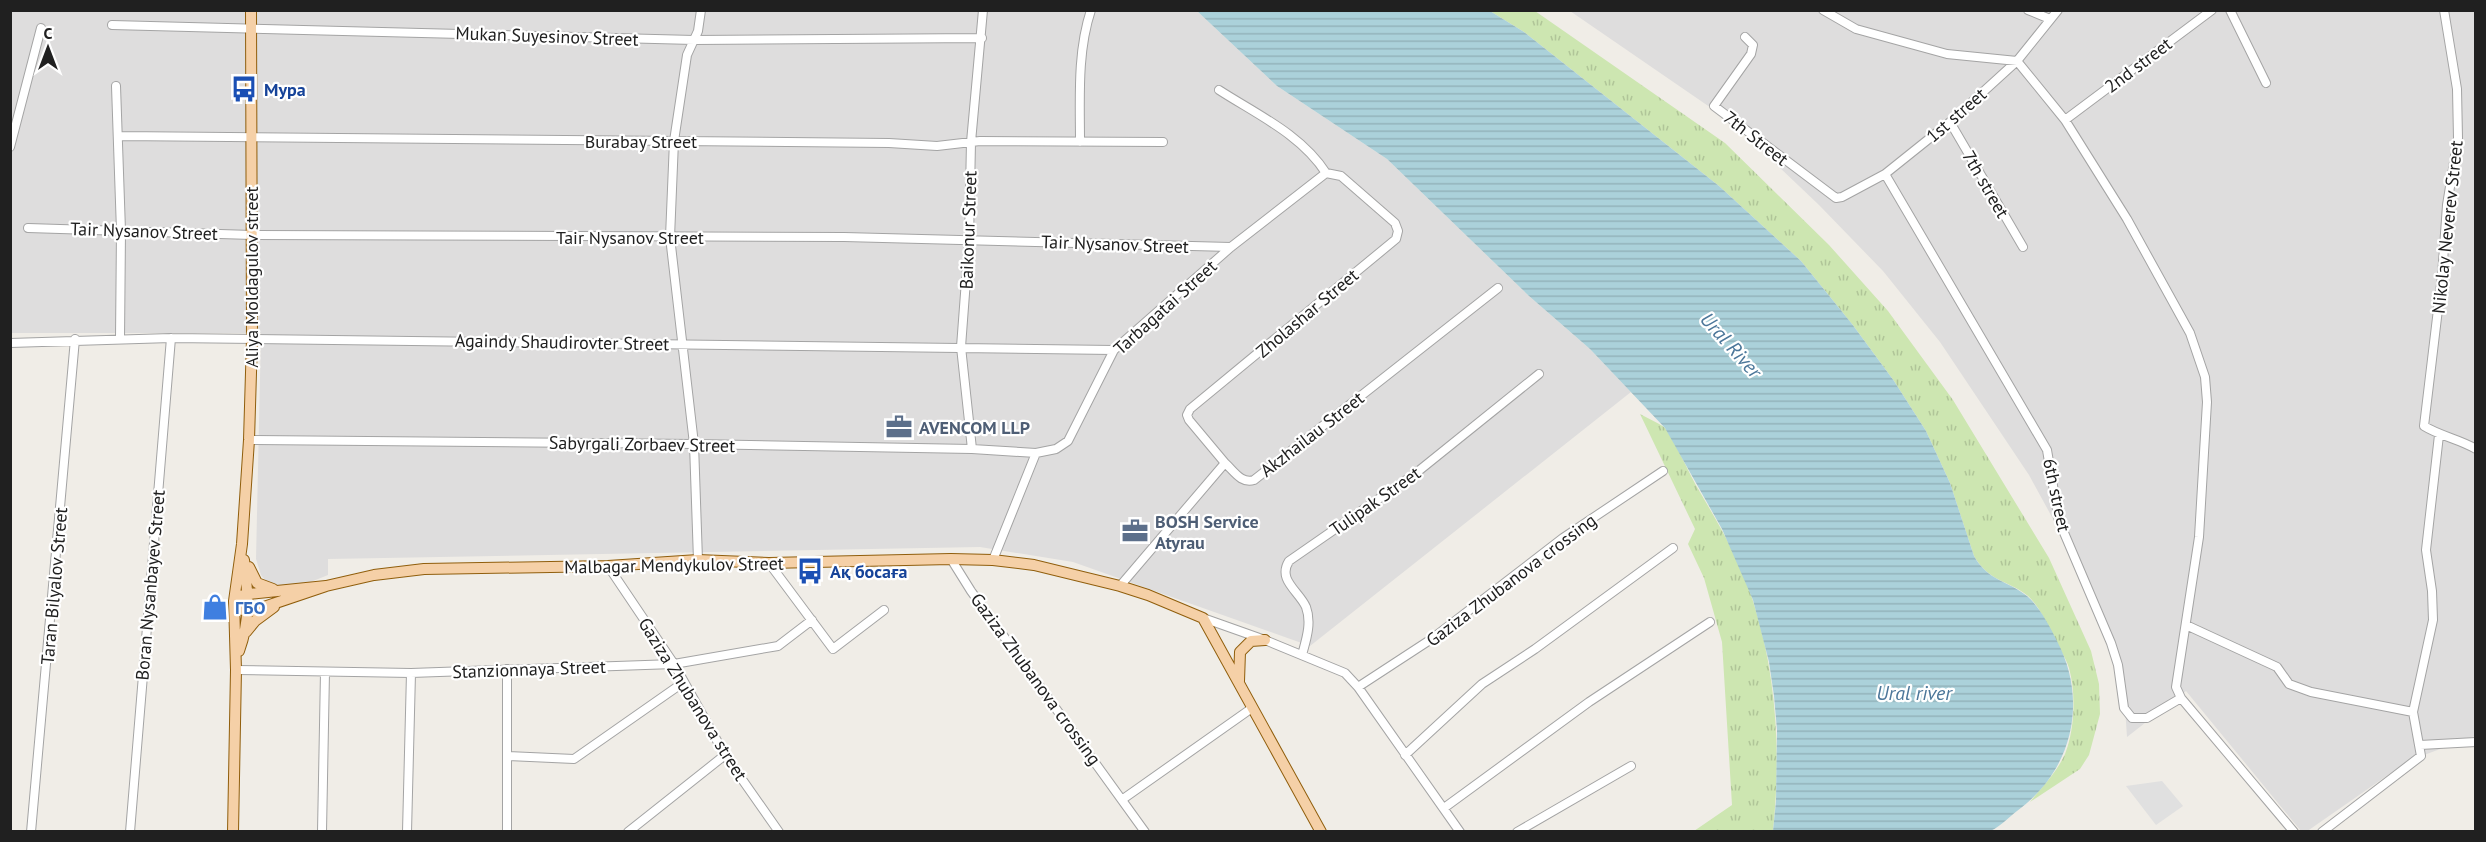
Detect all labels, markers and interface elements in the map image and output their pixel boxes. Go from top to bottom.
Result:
north arrow [18,18,78,78]
street label: Mukan Suyesinov Street [455,21,639,51]
text: С [44,23,53,43]
street label: 2nd street [2100,32,2176,98]
bus stop icon: Мура [229,74,259,104]
place label: Мура [264,78,306,101]
street label: 1st street [1921,83,1991,147]
street label: 7th Street [1719,106,1793,170]
street label: Burabay Street [585,130,697,153]
street label: Nikolay Neverev Street [2426,139,2468,315]
street label: 7th street [1958,146,2014,222]
street label: Baikonur Street [954,170,982,290]
street label: Aliya Moldagulov street [240,186,263,368]
street label: Tair Nysanov Street [70,217,218,245]
street label: Tair Nysanov Street [556,226,704,249]
street label: Tair Nysanov Street [1041,230,1189,258]
street label: Tarbagatai Street [1109,255,1221,359]
street label: Zholashar Street [1251,263,1363,363]
water label: Ural River [1695,307,1768,385]
street label: Againdy Shaudirovter Street [455,329,669,355]
street label: Akzhailau Street [1255,386,1369,482]
office icon: AVENCOM LLP [884,412,914,442]
place label: AVENCOM LLP [919,416,1030,439]
street label: Sabyrgali Zorbaev Street [549,431,735,457]
street label: 6th street [2038,456,2076,534]
street label: Tulipak Street [1325,461,1425,541]
street label: Boran Nysanbayev Street [130,489,170,681]
street label: Taran Bilyalov Street [36,506,72,666]
street label: Gaziza Zhubanova crossing [1421,508,1601,652]
place label: BOSH Service Atyrau [1155,510,1259,554]
office icon: BOSH Service Atyrau [1120,516,1150,546]
street label: Malbagar Mendykulov Street [564,552,784,578]
bus stop icon: Ақ босаға [795,556,825,586]
place label: Ақ босаға [830,560,907,583]
street label: Gaziza Zhubanova crossing [966,588,1106,770]
shop icon: ГБО [200,592,230,622]
place label: ГБО [235,596,266,619]
street label: Gaziza Zhubanova street [633,613,753,785]
street label: Stanzionnaya Street [452,655,606,683]
water label: Ural river [1876,680,1953,706]

